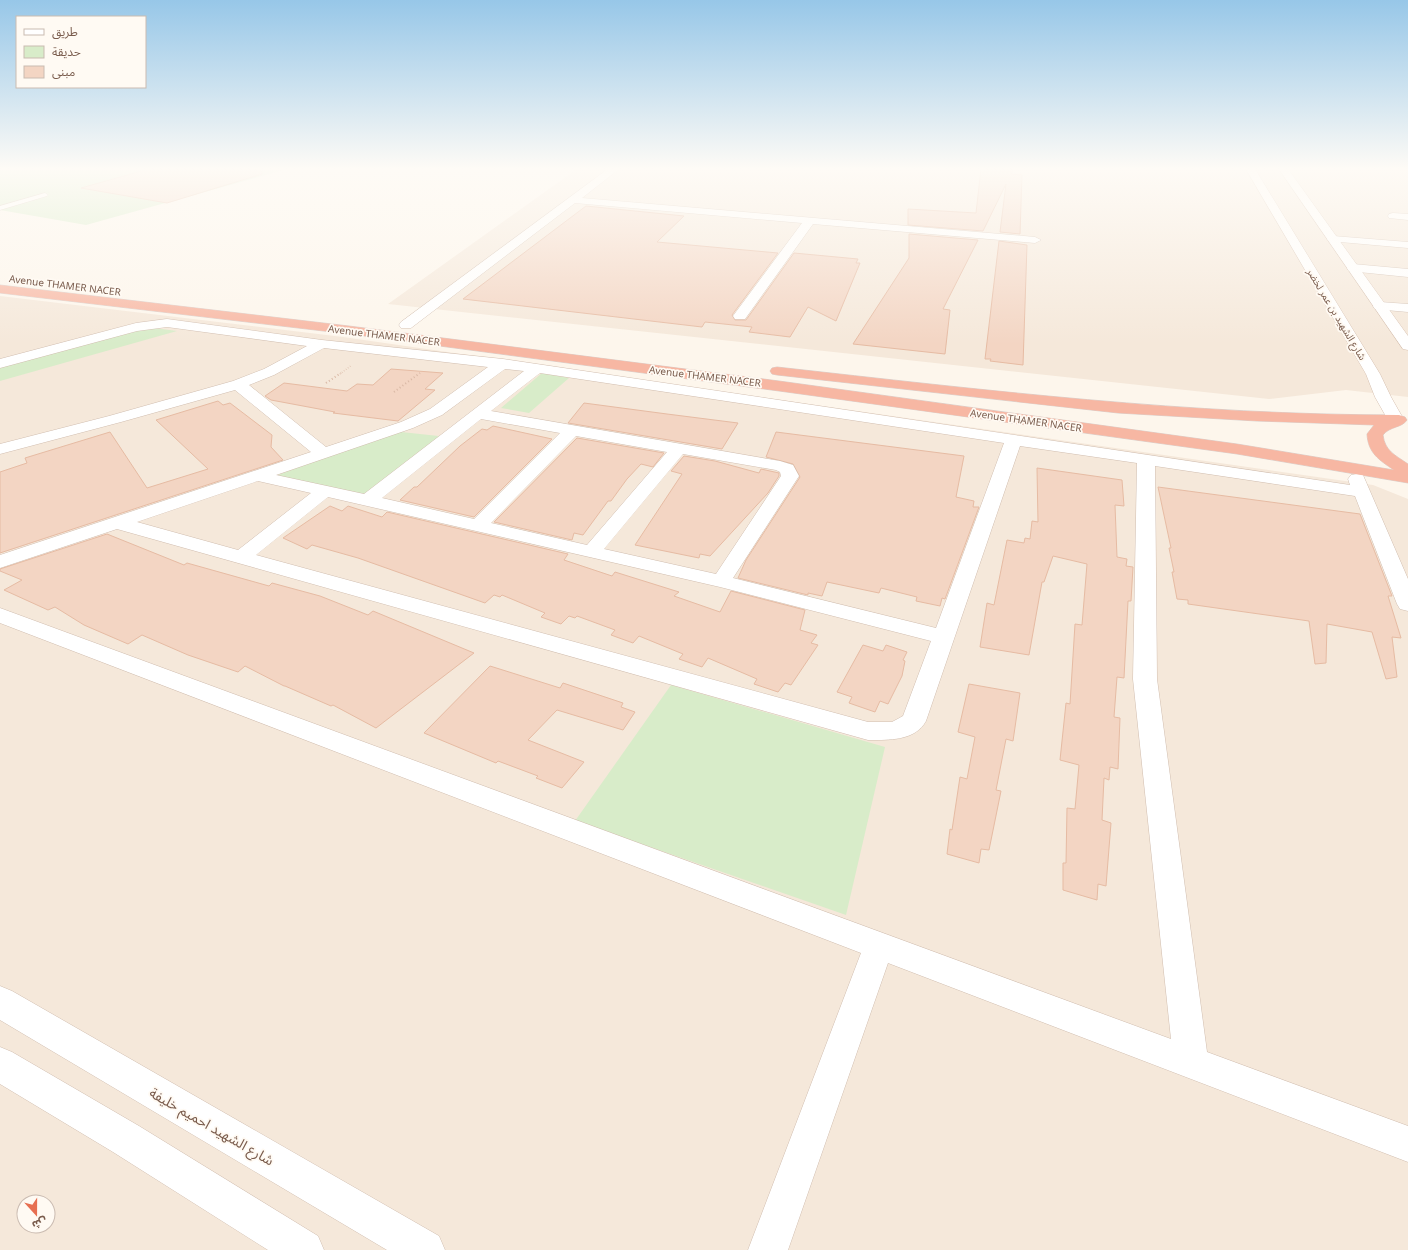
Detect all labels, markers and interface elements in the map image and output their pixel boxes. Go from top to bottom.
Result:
legend [16,16,146,88]
text: طريق [52,23,78,40]
text: حديقة [52,43,81,60]
text: مبنى [52,63,75,80]
street label: شارع الشهيد بن عمر لخضر [1303,265,1370,363]
street label: Avenue THAMER NACER [8,271,122,299]
street label: Avenue THAMER NACER [327,321,441,349]
street label: Avenue THAMER NACER [648,362,762,390]
street label: Avenue THAMER NACER [969,405,1083,435]
street label: شارع الشهيد احميم خليفة [145,1083,278,1171]
north arrow [16,1194,56,1234]
text: ش [30,1214,49,1234]

